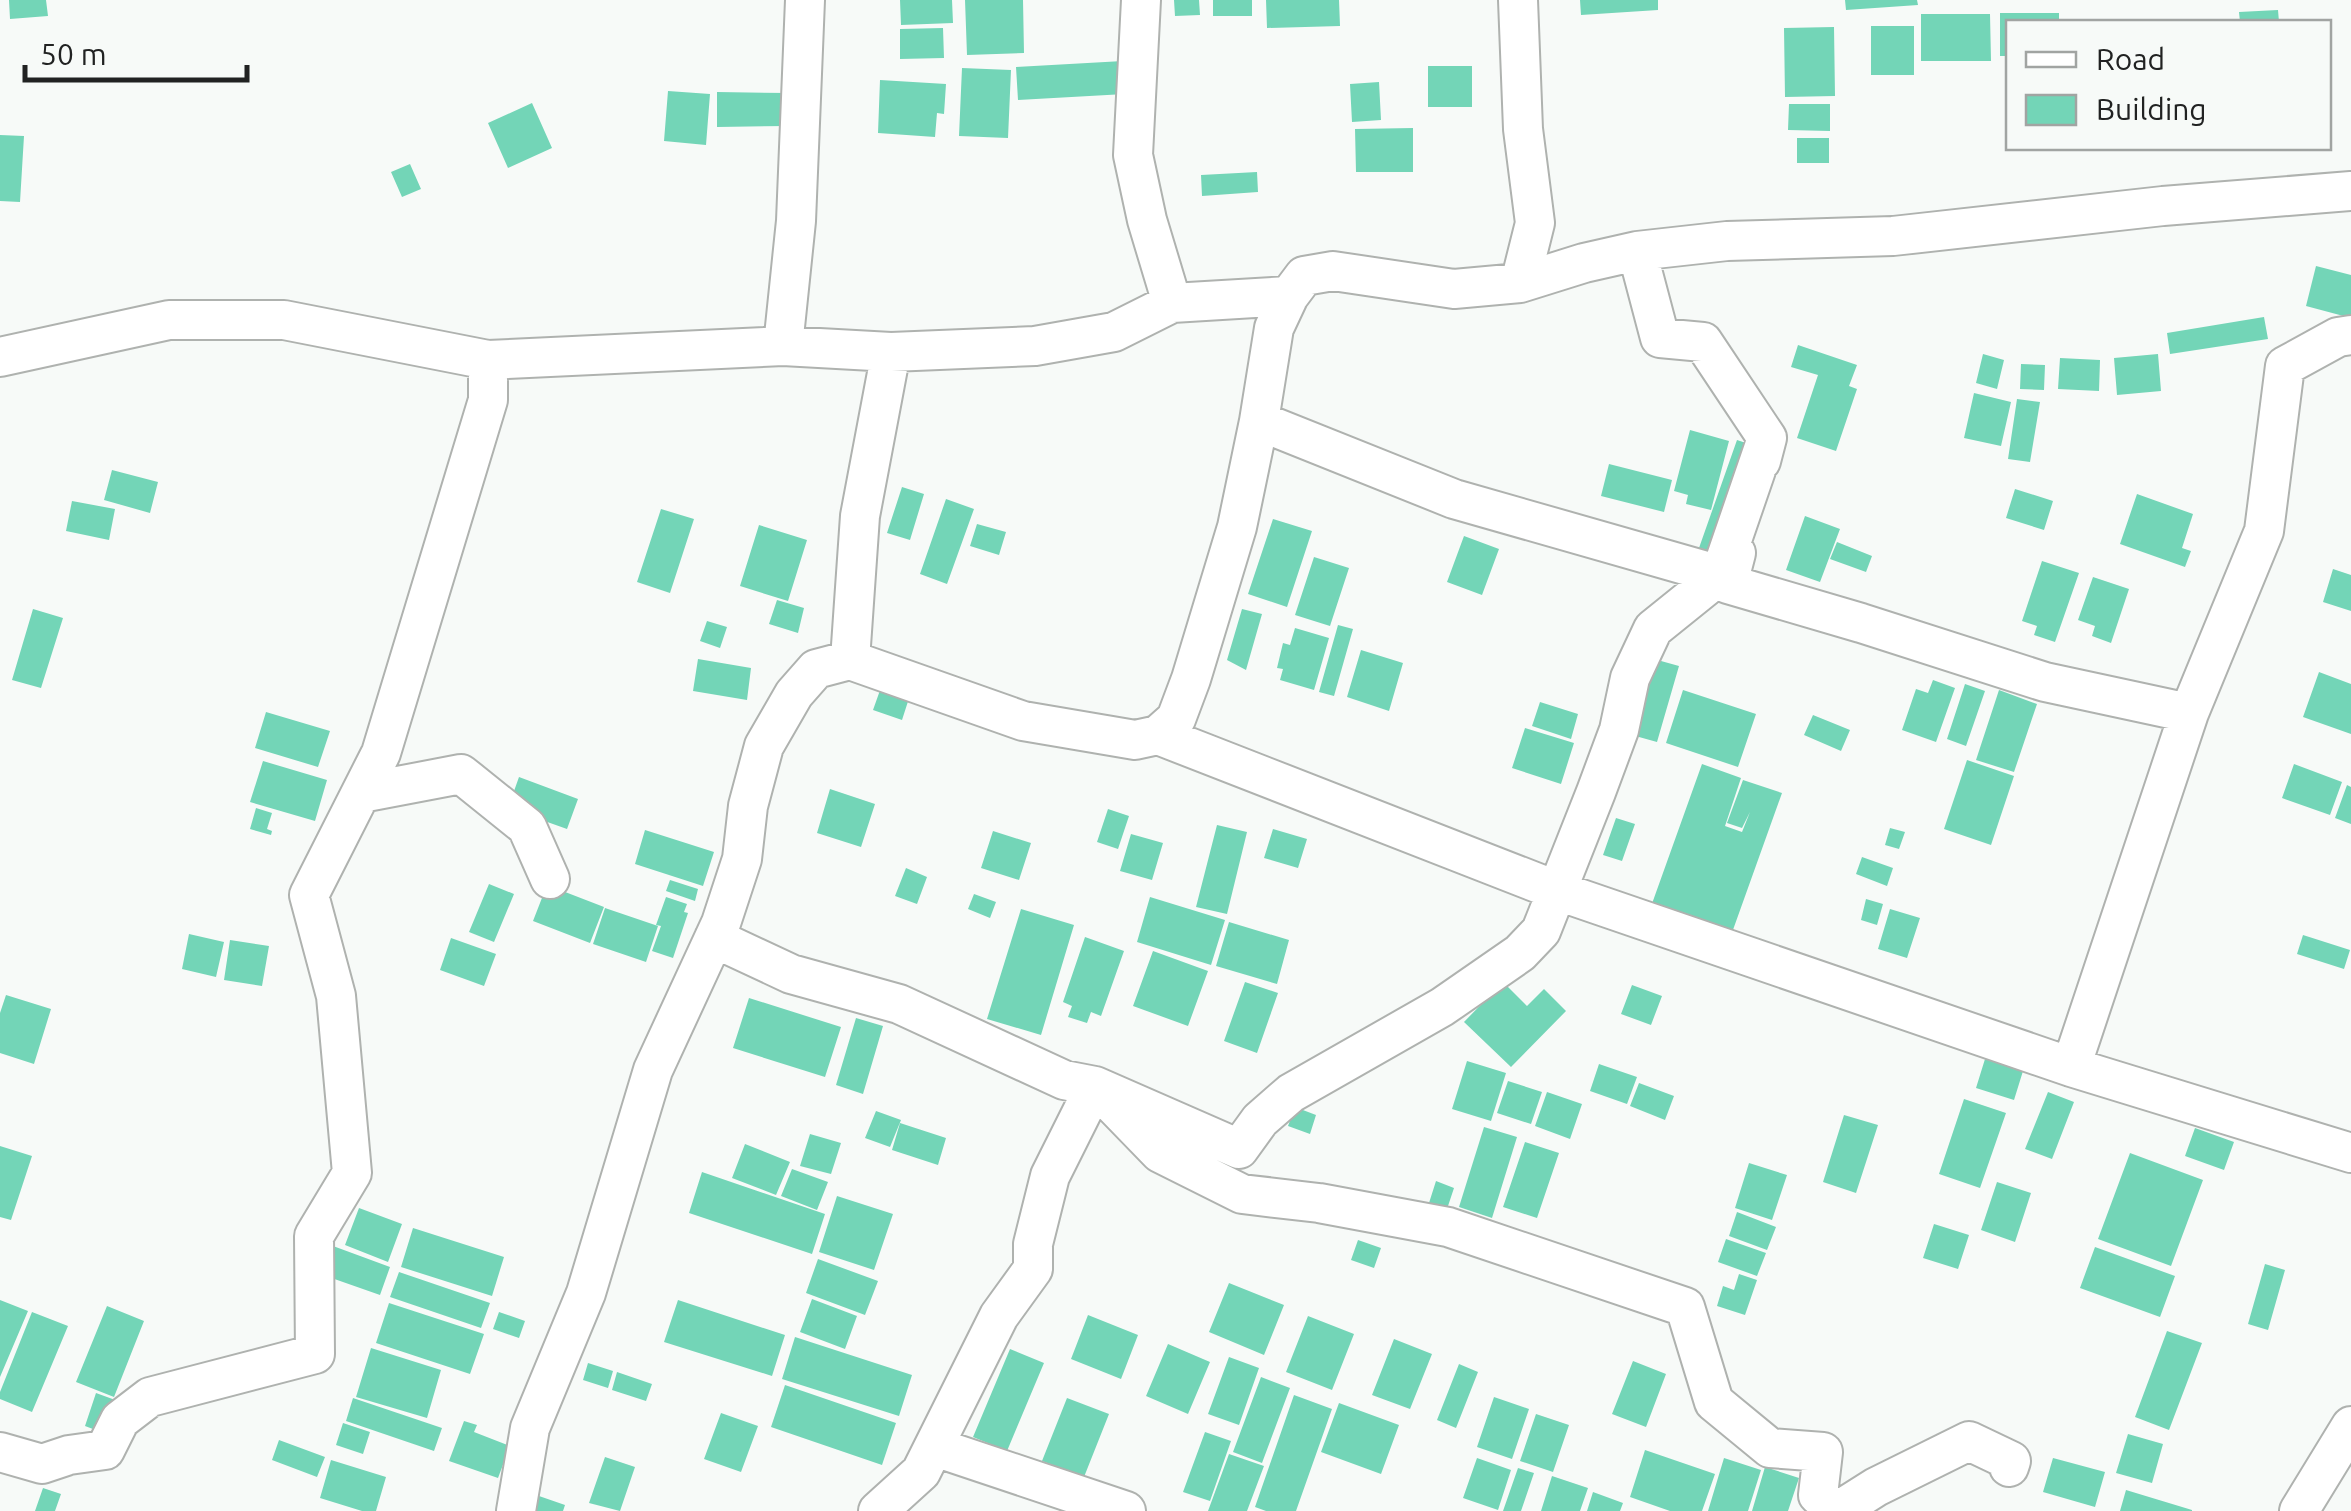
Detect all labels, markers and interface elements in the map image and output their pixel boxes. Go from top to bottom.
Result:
scale bar [25,20,248,82]
legend [2006,20,2331,150]
text: 50 m [40,37,107,71]
text: Road [2096,42,2165,76]
text: Building [2096,92,2207,126]

